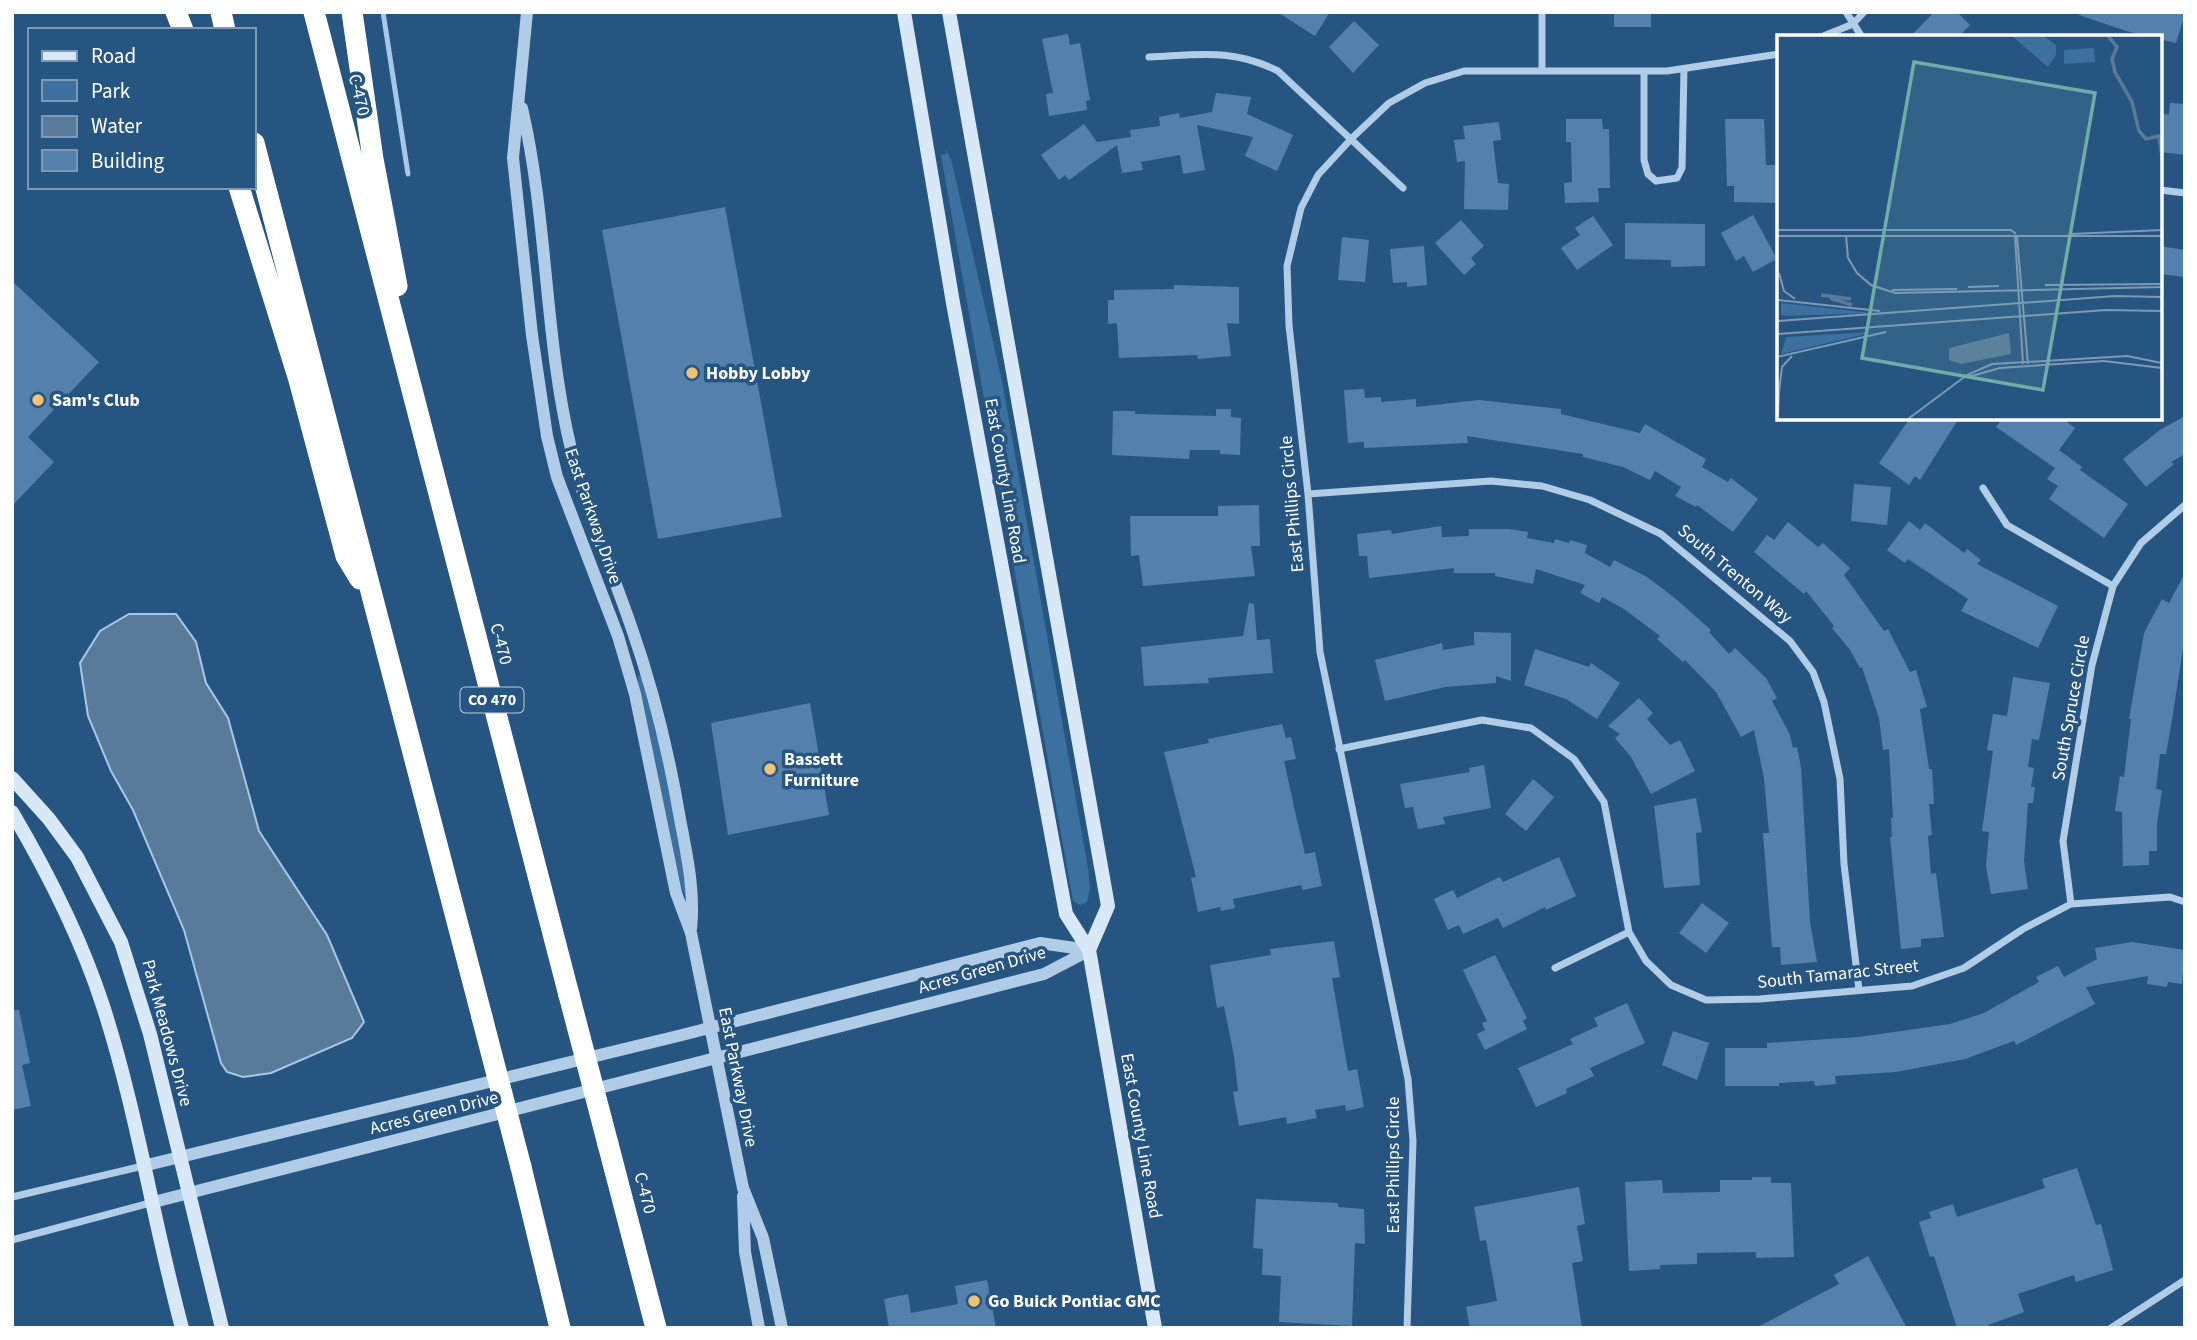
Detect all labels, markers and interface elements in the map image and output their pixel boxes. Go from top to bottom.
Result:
legend [28,28,256,189]
inset map [1777,35,2162,420]
text: Road [91,41,136,71]
street label: C-470 [342,71,376,119]
text: Park [91,76,131,106]
text: Water [91,111,143,141]
text: Building [91,146,165,176]
place label: Hobby Lobby [706,361,811,386]
marker: Hobby Lobby [684,365,700,381]
place label: Sam's Club [52,388,140,413]
marker: Sam's Club [30,392,46,408]
street label: East County Line Road [978,396,1032,566]
street label: East Phillips Circle [1274,435,1310,573]
street label: East Parkway Drive [558,445,628,587]
street label: South Trenton Way [1672,519,1798,630]
street label: C-470 [483,620,519,668]
street label: South Spruce Circle [2046,633,2096,783]
road number: CO 470 [461,688,524,712]
place label: Bassett Furniture [784,747,859,793]
marker: Bassett Furniture [762,761,778,777]
street label: Acres Green Drive [915,940,1049,1000]
street label: South Tamarac Street [1756,953,1920,995]
street label: Park Meadows Drive [135,957,199,1109]
street label: East Parkway Drive [712,1005,764,1149]
street label: East County Line Road [1114,1051,1168,1221]
street label: Acres Green Drive [367,1085,501,1141]
street label: East Phillips Circle [1381,1096,1406,1234]
street label: C-470 [627,1169,663,1217]
place label: Go Buick Pontiac GMC [988,1289,1161,1314]
marker: Go Buick Pontiac GMC [966,1293,982,1309]

